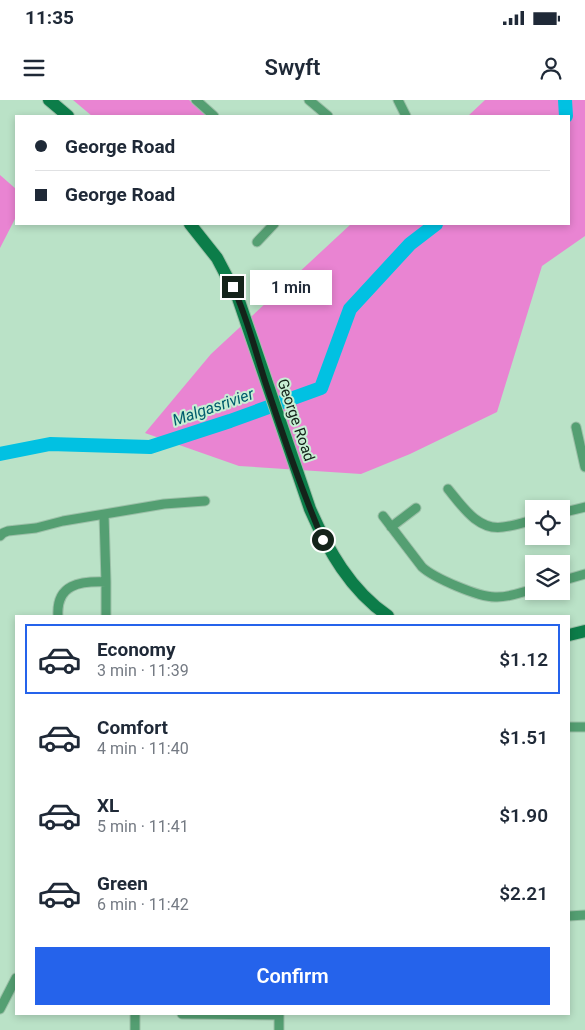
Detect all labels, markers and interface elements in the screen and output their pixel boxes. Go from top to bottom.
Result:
text: 11:35 [25,6,74,29]
icon: menu [20,54,48,82]
icon: person [537,54,565,82]
text: Swyft [265,55,320,80]
text: George Road [65,135,175,158]
text: George Road [65,183,175,206]
callout: 1 min [250,270,333,304]
route end [222,276,244,298]
text: 1 min [271,278,311,297]
street label: George Road [273,376,319,464]
water label: Malgasrivier [170,384,257,430]
map controls [525,500,570,600]
button: locate [525,500,570,545]
route start [312,529,334,551]
button: layers [525,555,570,600]
icon: car [37,637,82,682]
text: Economy [97,638,176,661]
text: $1.12 [499,648,548,671]
text: 3 min · 11:39 [97,661,189,680]
icon: car [37,715,82,760]
text: Comfort [97,716,168,739]
text: $1.51 [499,726,548,749]
text: 4 min · 11:40 [97,739,189,758]
icon: car [37,793,82,838]
text: XL [97,794,119,817]
text: $1.90 [499,804,548,827]
text: 5 min · 11:41 [97,817,189,836]
icon: car [37,871,82,916]
text: Green [97,872,148,895]
text: $2.21 [499,882,548,905]
text: 6 min · 11:42 [97,895,189,914]
button: Confirm [35,947,550,1005]

